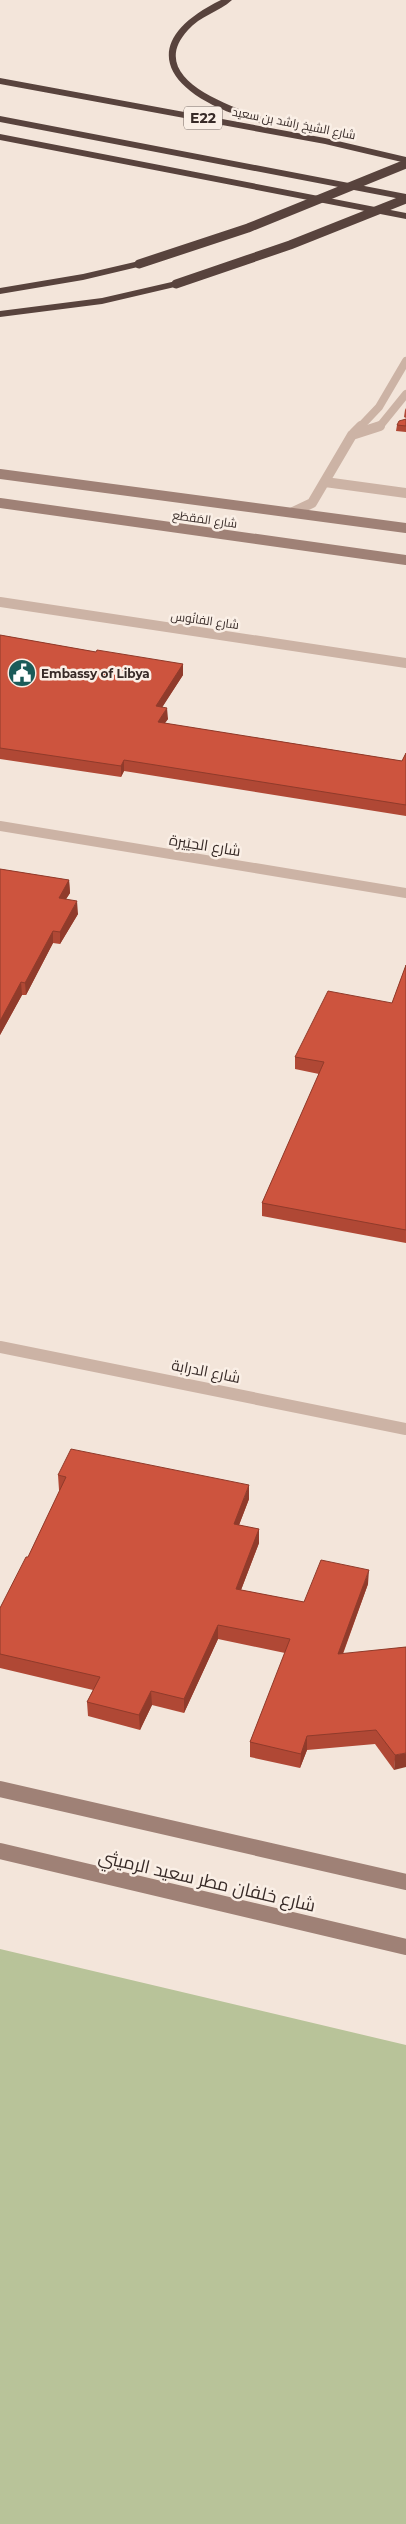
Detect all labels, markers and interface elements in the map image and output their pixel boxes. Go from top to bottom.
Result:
street label: شارع الشيخ راشد بن سعيد [231,104,357,143]
road number: E22 [184,106,222,130]
street label: شارع المَقطَع [172,507,238,532]
street label: شارع الفانُوس [170,608,240,633]
public building icon: Embassy of Libya [7,658,37,688]
place label: Embassy of Libya [41,666,150,681]
street label: شارع الحِيَيرة [168,830,242,862]
street label: شارع الدرابة [170,1355,242,1389]
street label: شارع خلفان مطر سعيد الرميثي [96,1845,318,1920]

